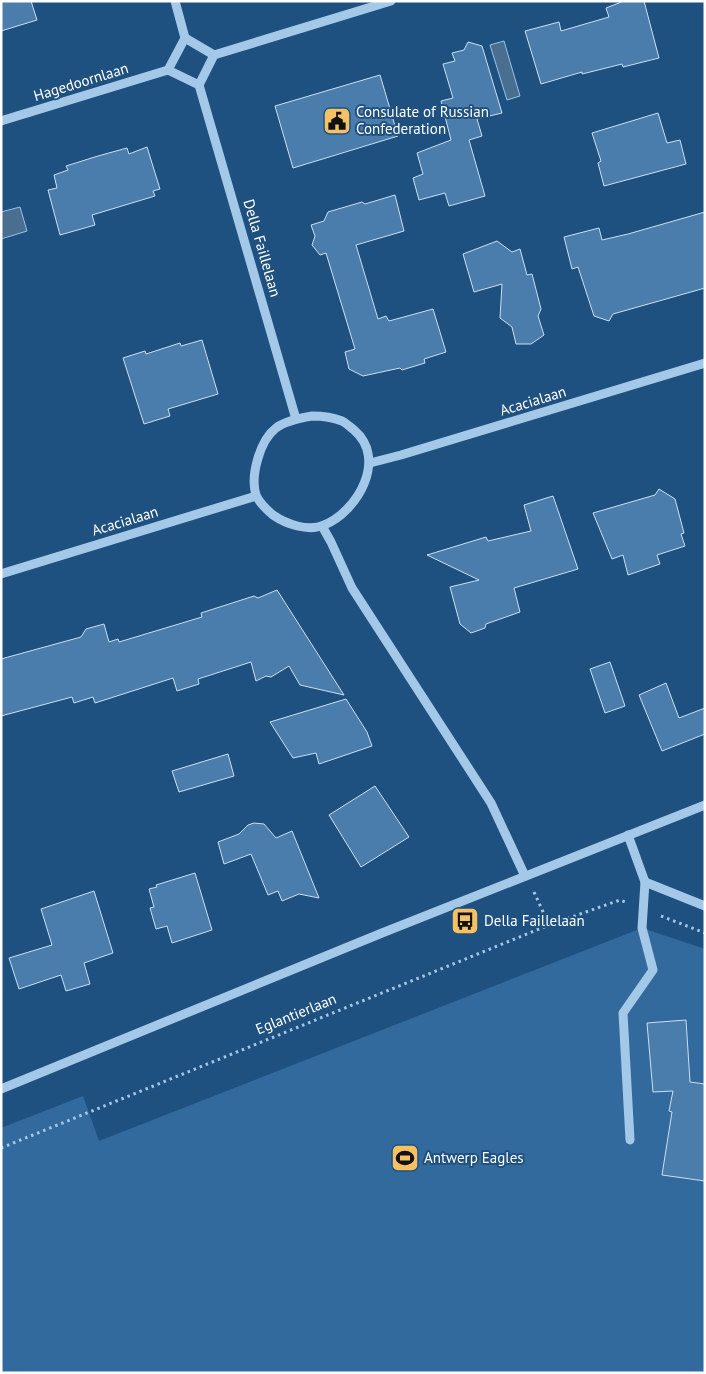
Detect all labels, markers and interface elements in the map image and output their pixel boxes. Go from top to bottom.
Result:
street label: Hagedoornlaan [31,58,131,105]
place label: Consulate of Russian Confederation [356,102,489,138]
public building icon: Consulate of Russian Confederation [322,106,352,136]
street label: Della Faillelaan [239,197,285,299]
street label: Acacialaan [497,381,568,420]
street label: Acacialaan [89,501,160,540]
bus stop icon: Della Faillelaan [450,906,480,936]
place label: Della Faillelaan [484,911,585,930]
street label: Eglantierlaan [253,989,339,1038]
sports icon: Antwerp Eagles [390,1143,420,1173]
place label: Antwerp Eagles [424,1148,524,1167]

